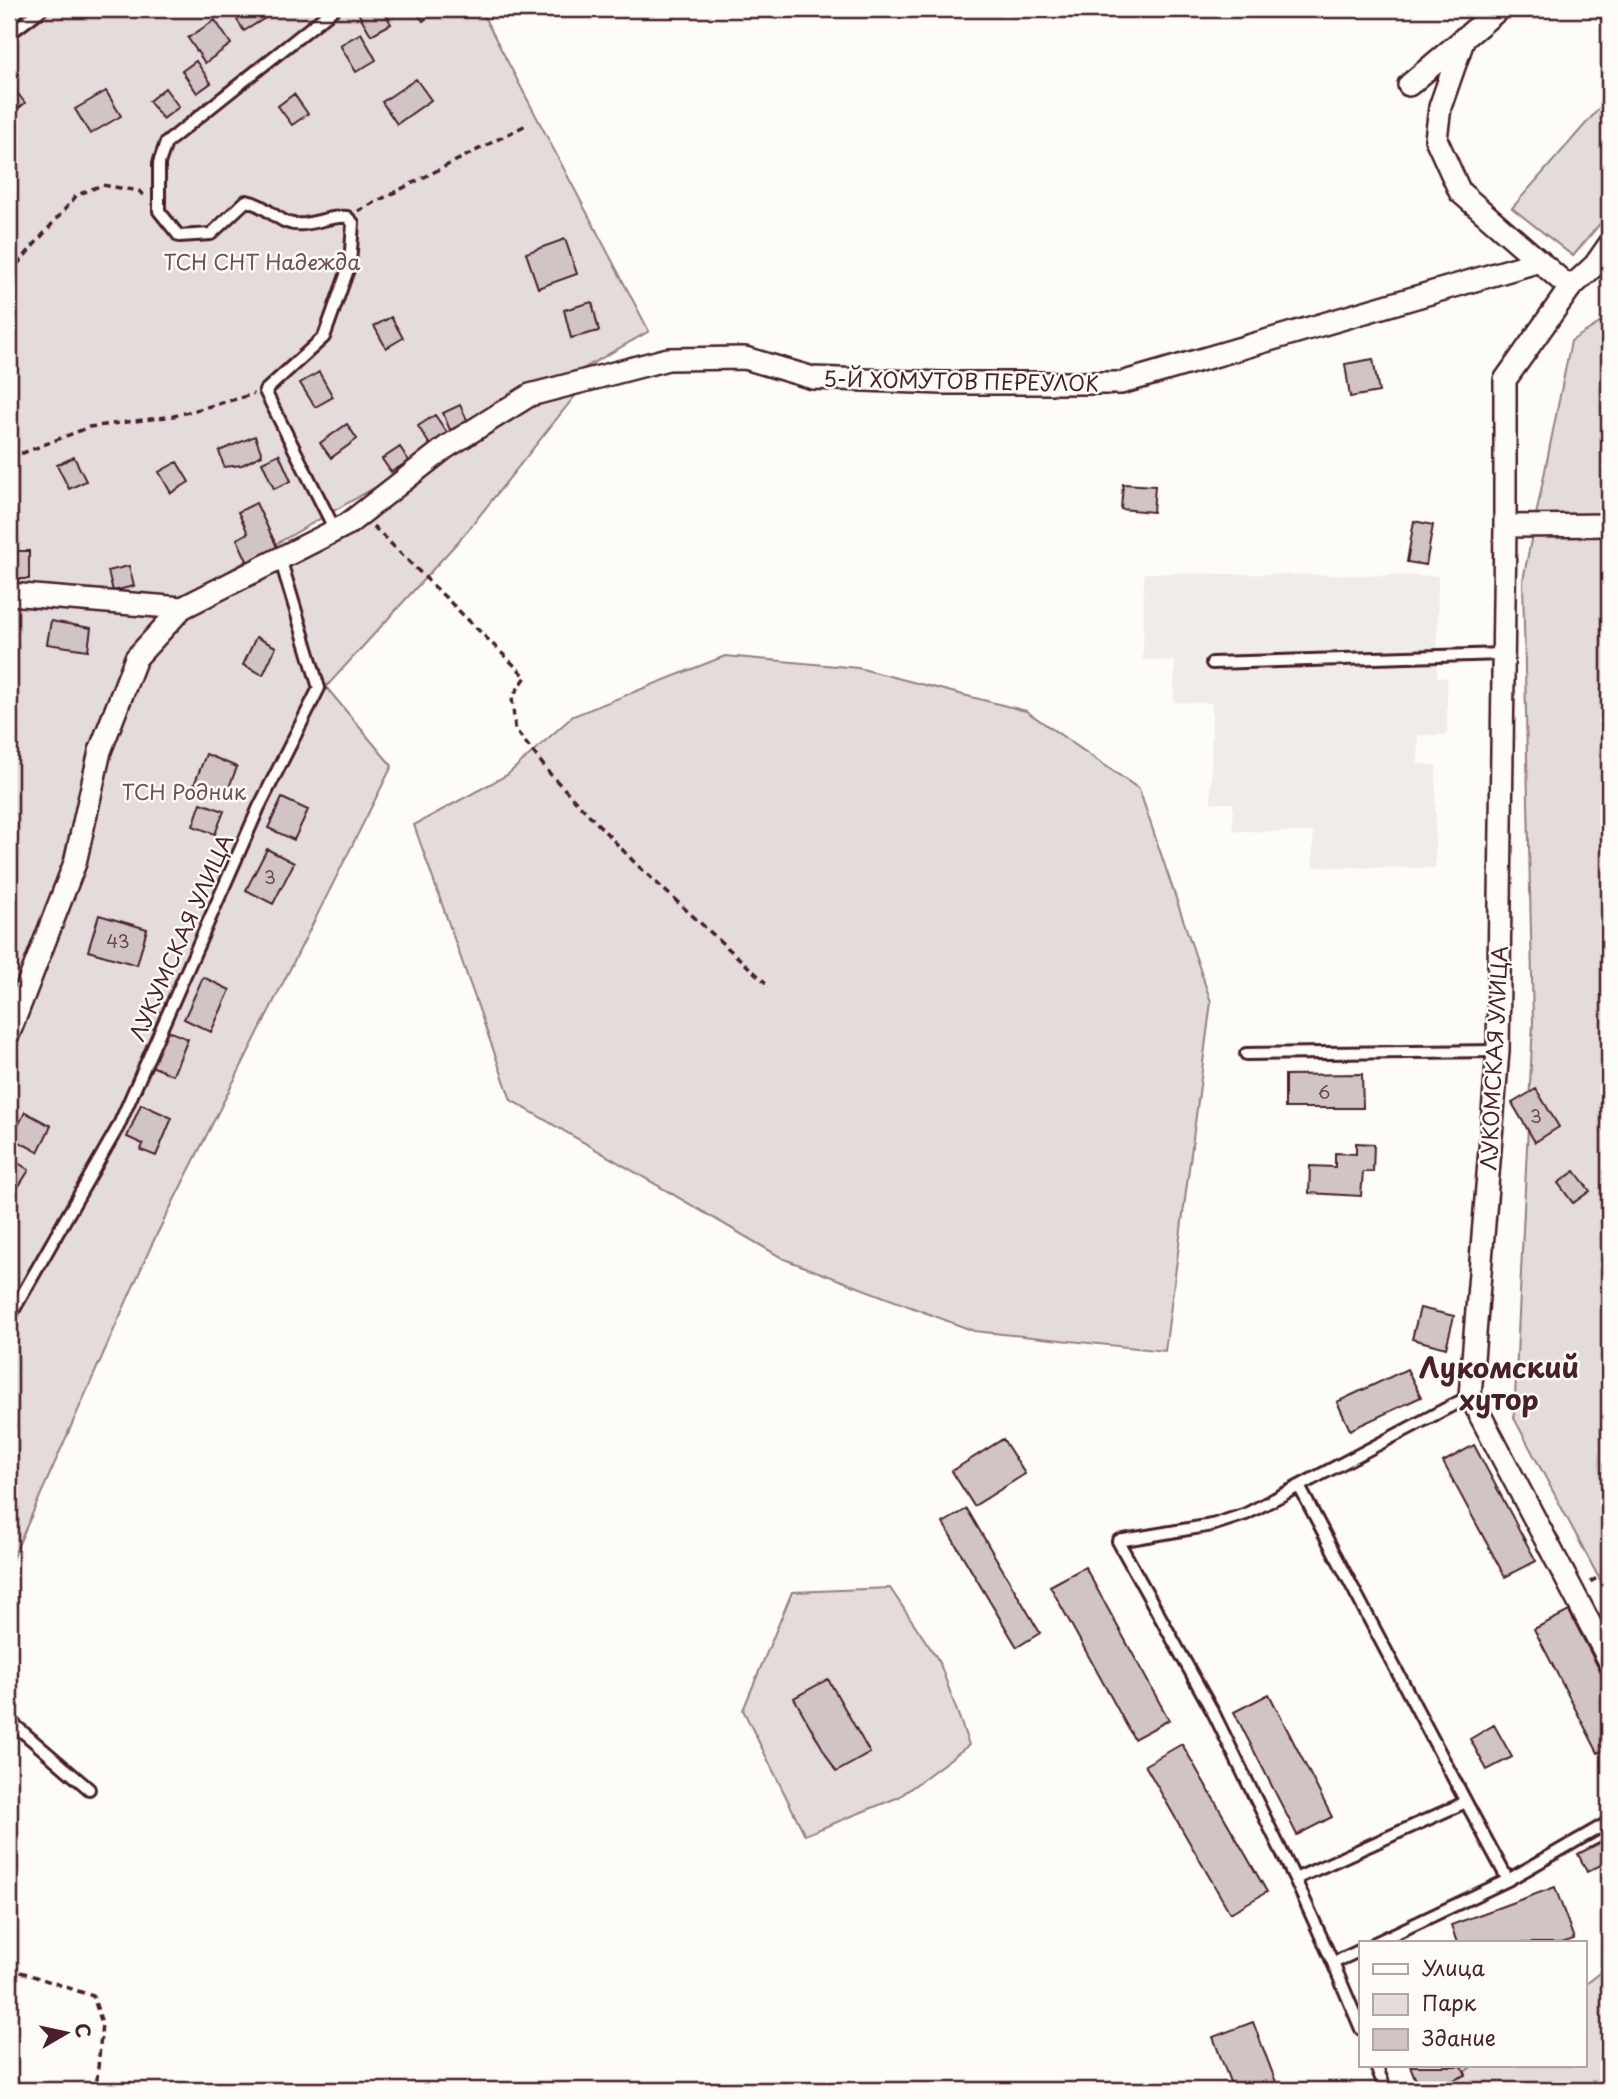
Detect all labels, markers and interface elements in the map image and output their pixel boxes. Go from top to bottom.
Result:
park label: ТСН СНТ Надежда [163,245,361,277]
street label: 5-Й ХОМУТОВ ПЕРЕУЛОК [823,362,1099,398]
park label: ТСН Родник [122,775,247,807]
street label: ЛУКУМСКАЯ УЛИЦА [120,828,240,1046]
house number: 3 [264,863,276,890]
house number: 43 [106,927,130,954]
street label: ЛУКОМСКАЯ УЛИЦА [1471,945,1515,1171]
house number: 6 [1318,1078,1330,1105]
house number: 3 [1530,1102,1542,1129]
district label: Лукомский хутор [1419,1345,1579,1420]
legend [1359,1941,1586,2068]
text: Улица [1422,1951,1485,1983]
text: Парк [1422,1986,1477,2018]
north arrow [32,1997,102,2068]
text: С [69,2021,99,2039]
text: Здание [1422,2021,1496,2053]

